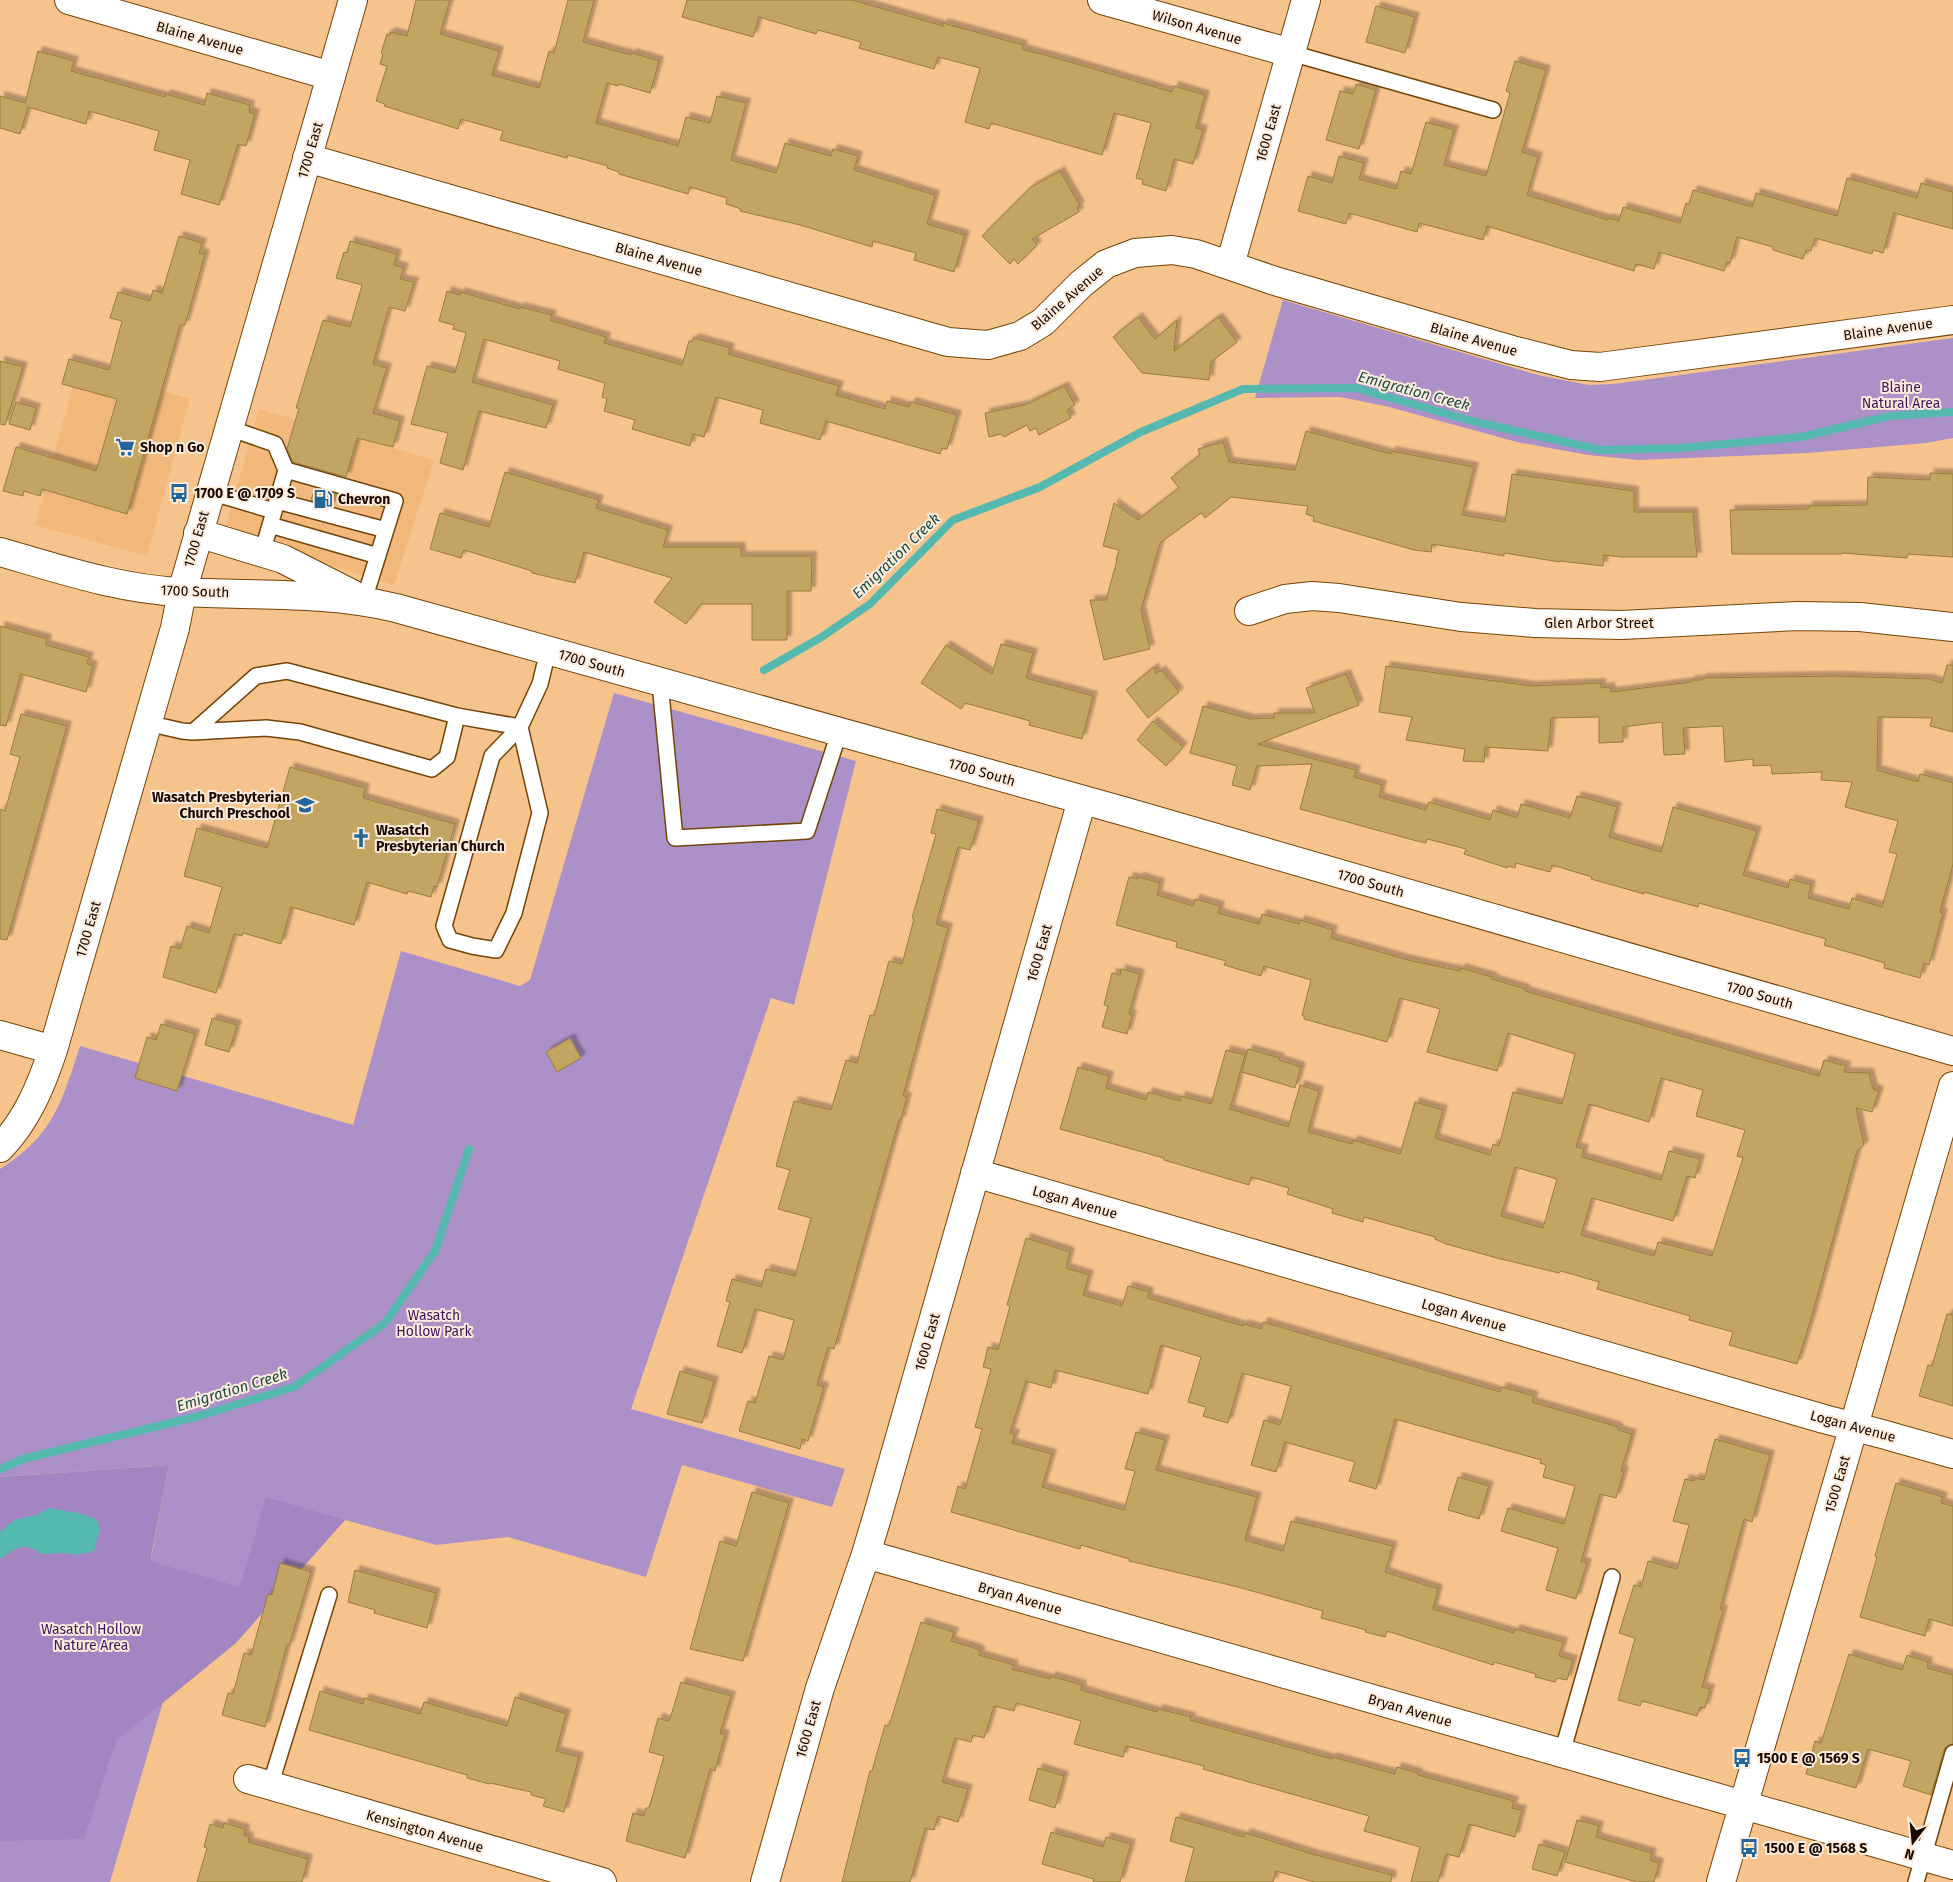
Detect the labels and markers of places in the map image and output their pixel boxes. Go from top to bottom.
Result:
supermarket icon: Shop n Go [114,436,136,458]
place label: Shop n Go [140,439,205,456]
bus stop icon: 1700 E @ 1709 S [168,482,190,504]
place label: 1700 E @ 1709 S [194,485,295,502]
fuel station icon: Chevron [312,488,334,510]
place label: Chevron [338,491,390,508]
place label: Wasatch Presbyterian Church Preschool [152,789,291,822]
school or university icon: Wasatch Presbyterian Church Preschool [294,794,316,816]
place label: Wasatch Presbyterian Church [376,822,505,855]
church icon: Wasatch Presbyterian Church [350,827,372,849]
bus stop icon: 1500 E @ 1569 S [1731,1747,1753,1769]
place label: 1500 E @ 1569 S [1757,1750,1860,1767]
bus stop icon: 1500 E @ 1568 S [1738,1837,1760,1859]
place label: 1500 E @ 1568 S [1764,1840,1867,1857]

